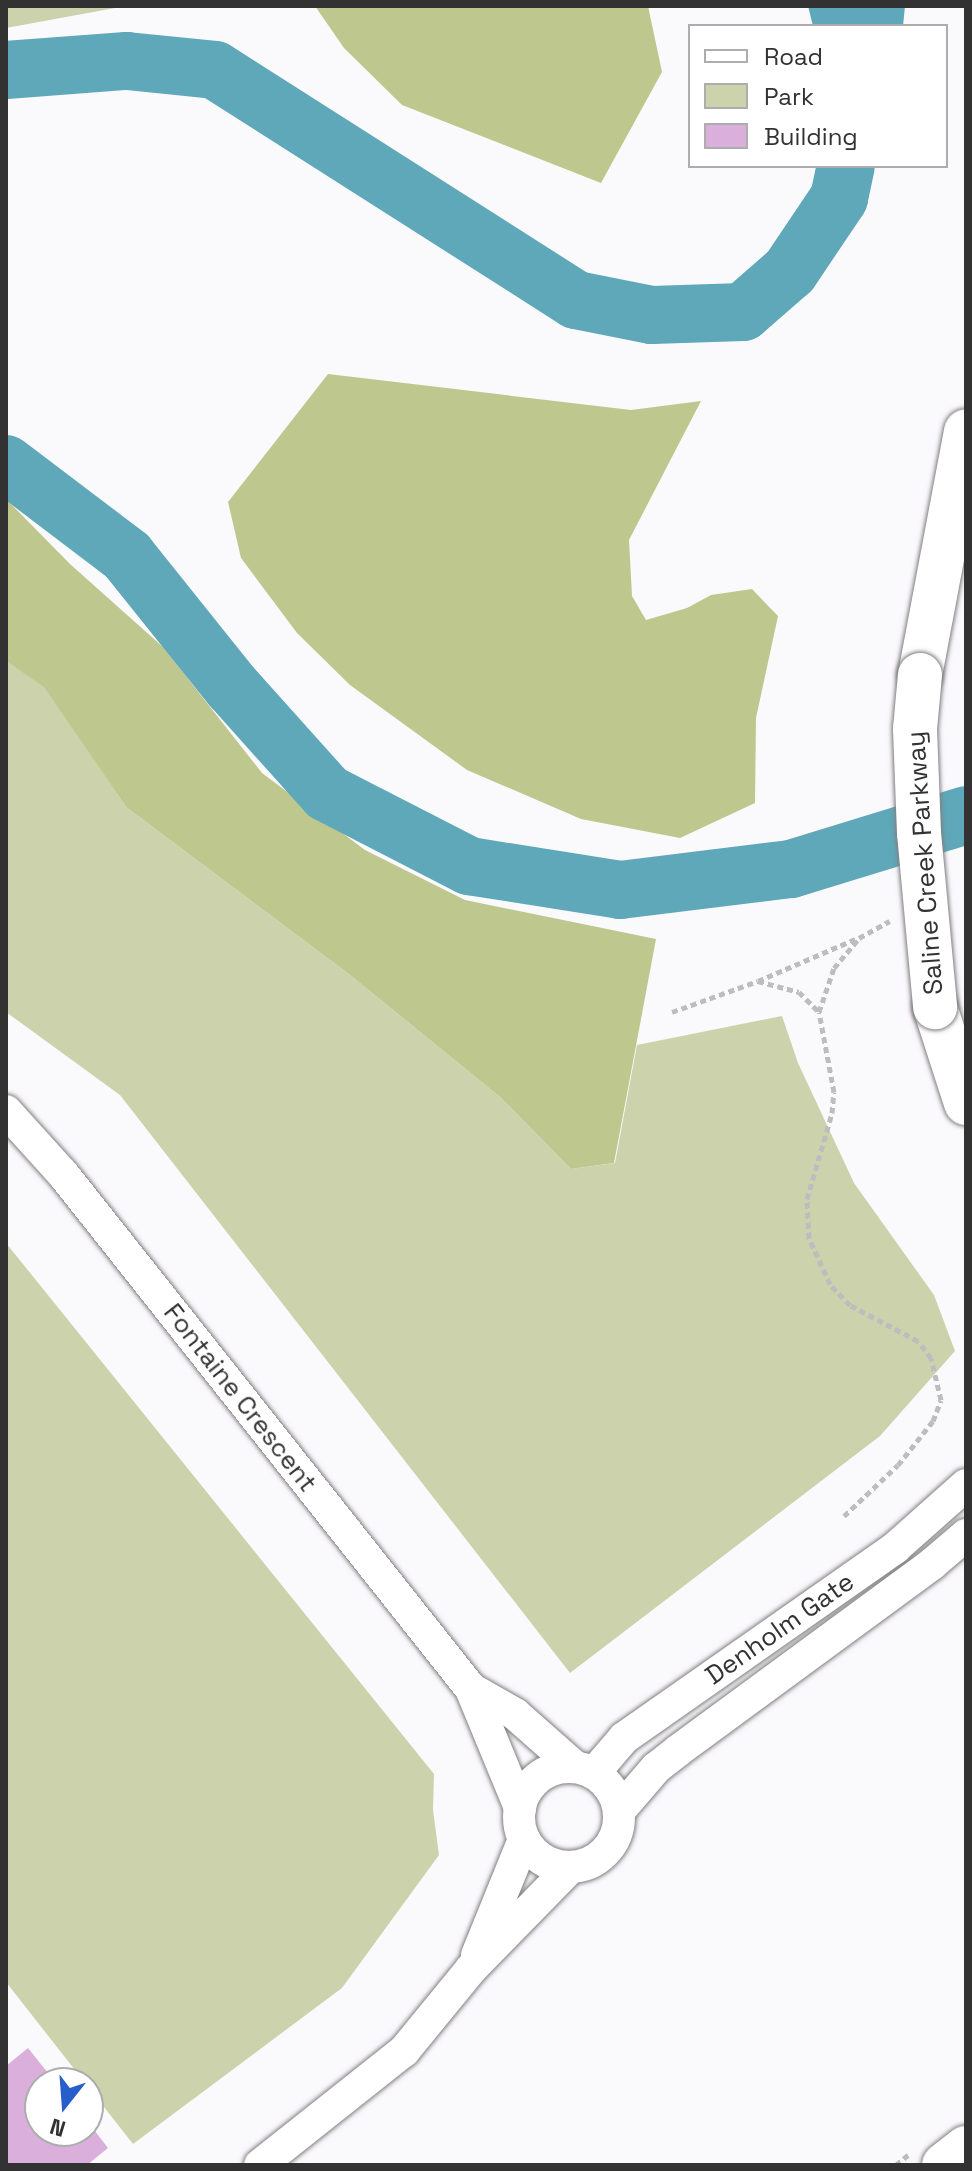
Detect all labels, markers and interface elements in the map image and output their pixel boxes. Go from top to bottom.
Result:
legend [688,24,948,168]
text: Road [764,41,823,72]
text: Park [764,81,814,112]
text: Building [764,121,858,152]
street label: Saline Creek Parkway [900,730,950,996]
street label: Fontaine Crescent [157,1298,323,1498]
street label: Denholm Gate [700,1566,860,1692]
north arrow [24,2067,104,2147]
text: N [46,2112,69,2144]

